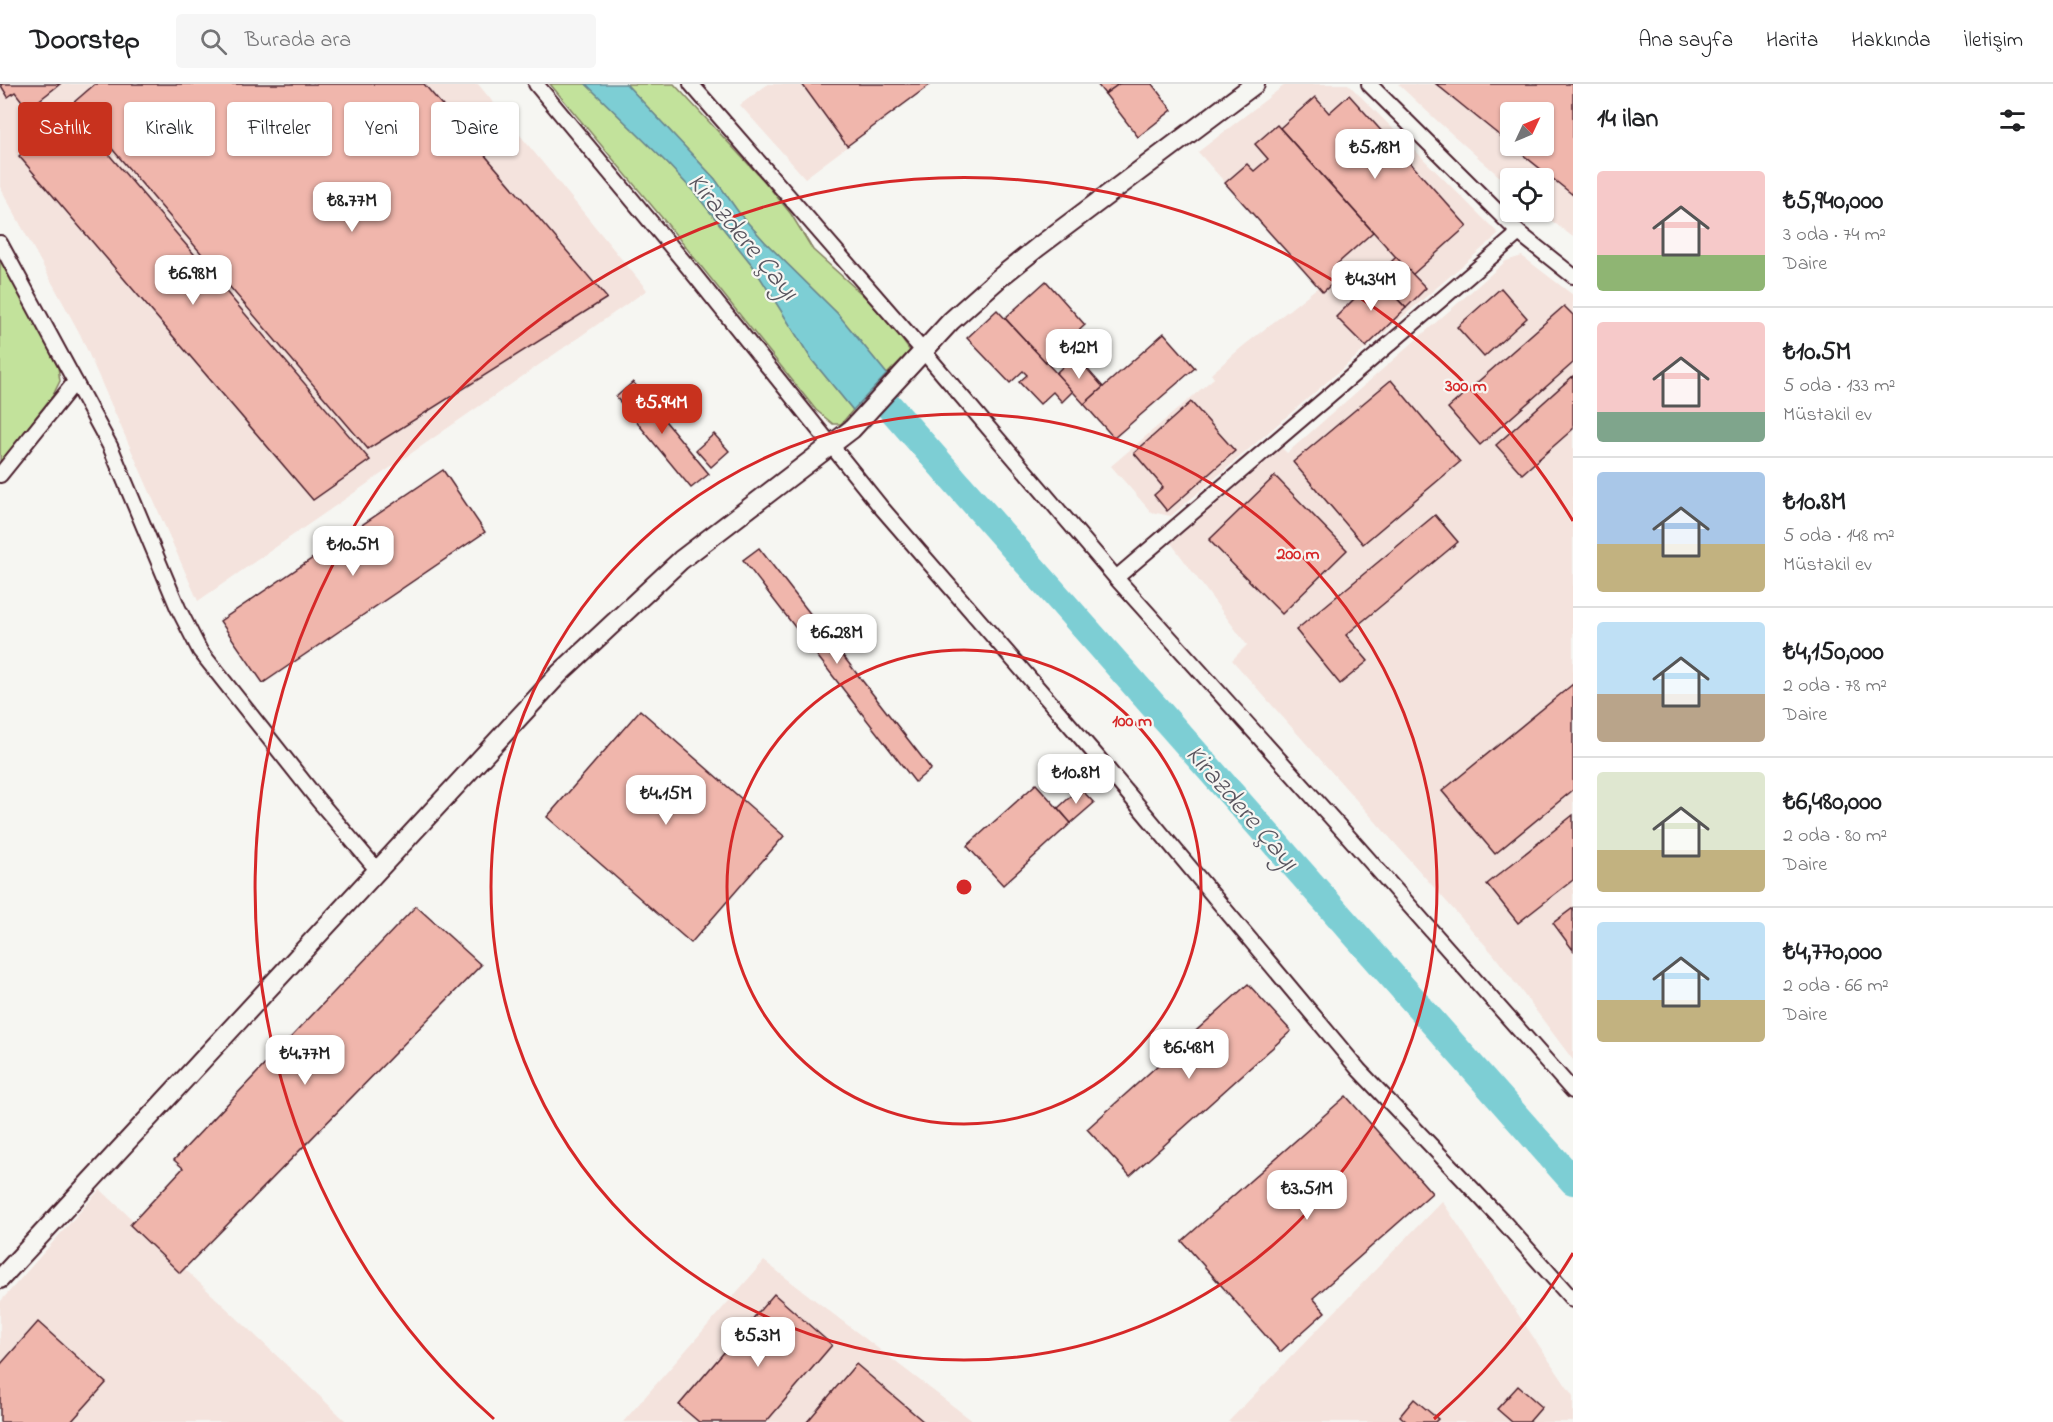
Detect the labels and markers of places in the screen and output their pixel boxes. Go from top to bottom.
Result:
pin: ₺5.18M [1326,129,1424,180]
pin: ₺8.77M [303,182,401,233]
pin: ₺6.98M [144,255,242,306]
pin: ₺4.34M [1322,261,1420,312]
pin: ₺12M [1043,329,1115,380]
pin: ₺5.94M [613,384,711,435]
pin: ₺10.5M [304,526,402,577]
pin: ₺6.28M [788,614,886,665]
pin: ₺10.8M [1027,754,1125,805]
pin: ₺4.15M [617,775,715,826]
centre of rings [954,877,974,897]
pin: ₺6.48M [1140,1029,1238,1080]
pin: ₺4.77M [256,1035,354,1086]
pin: ₺3.51M [1258,1170,1356,1221]
pin: ₺5.3M [716,1317,800,1368]

